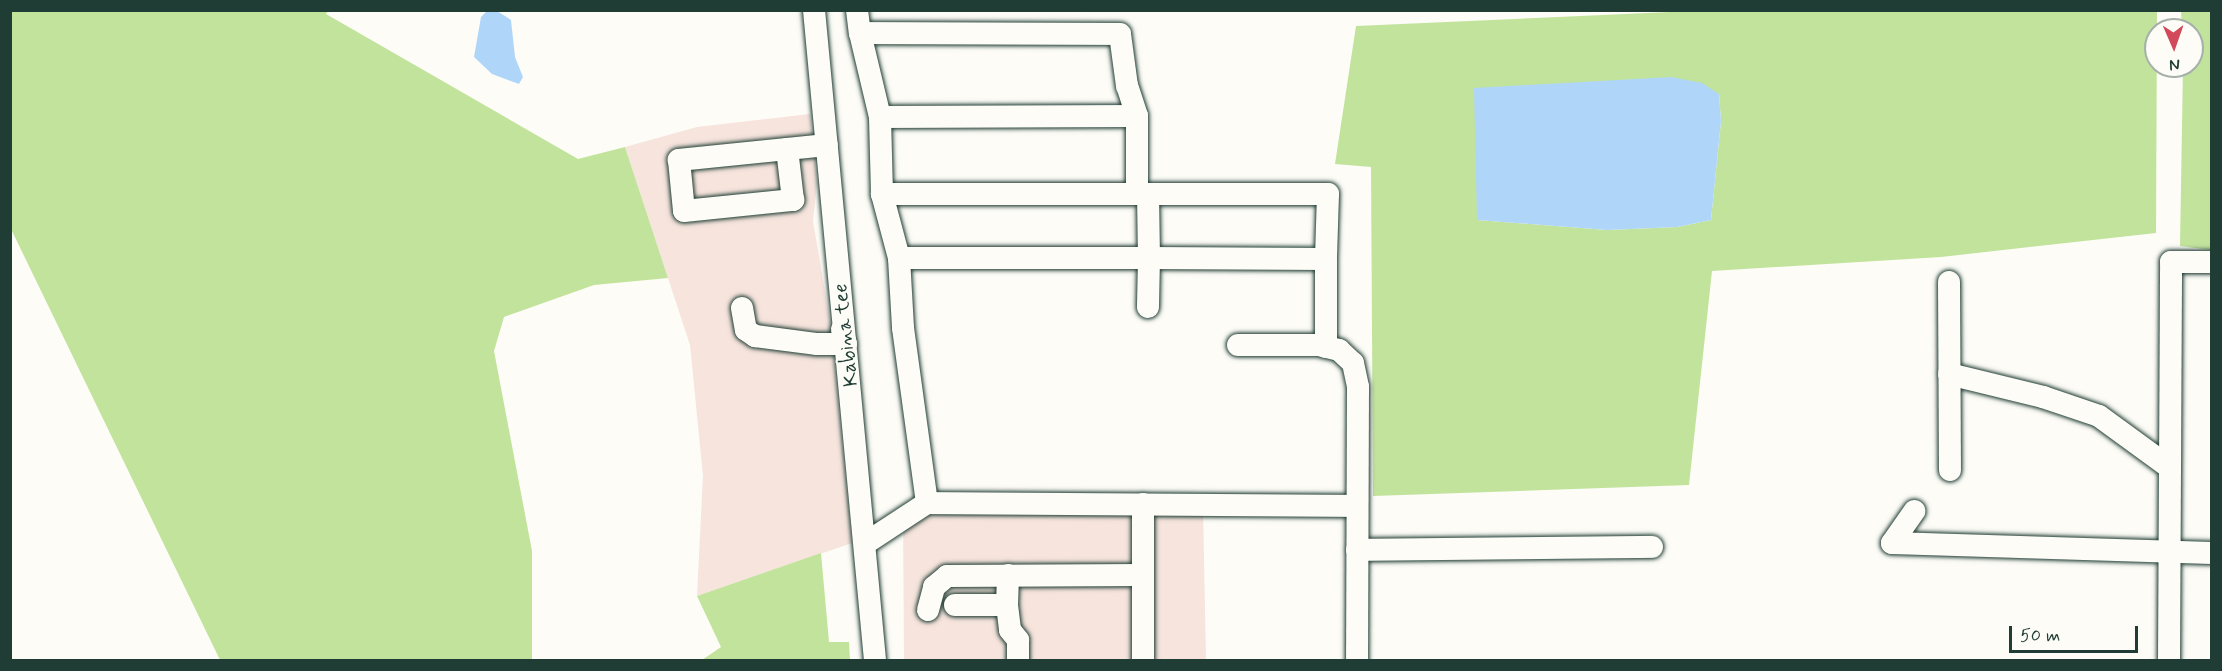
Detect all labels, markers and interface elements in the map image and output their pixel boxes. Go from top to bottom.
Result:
north arrow [2144,18,2204,78]
text: N [2169,54,2180,75]
street label: Kabina tee [829,282,863,388]
scale bar [2012,614,2141,652]
text: 50 m [2020,624,2060,648]

